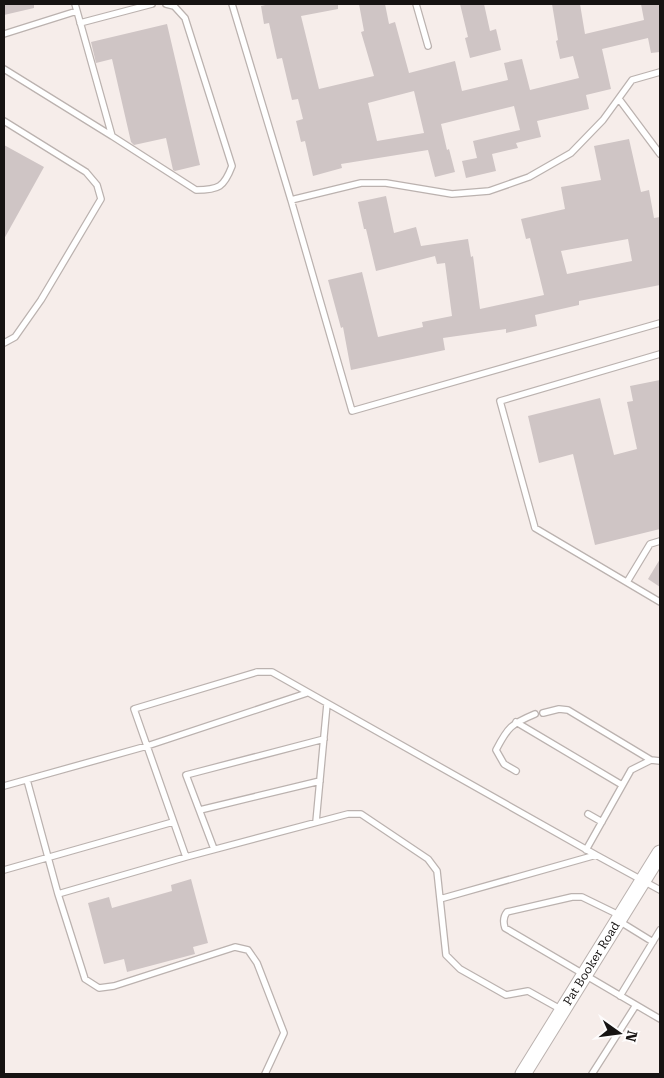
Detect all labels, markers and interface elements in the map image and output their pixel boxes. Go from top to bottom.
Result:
street label: Pat Booker Road [560,919,623,1008]
north arrow [594,1008,644,1058]
text: N [622,1029,641,1044]

